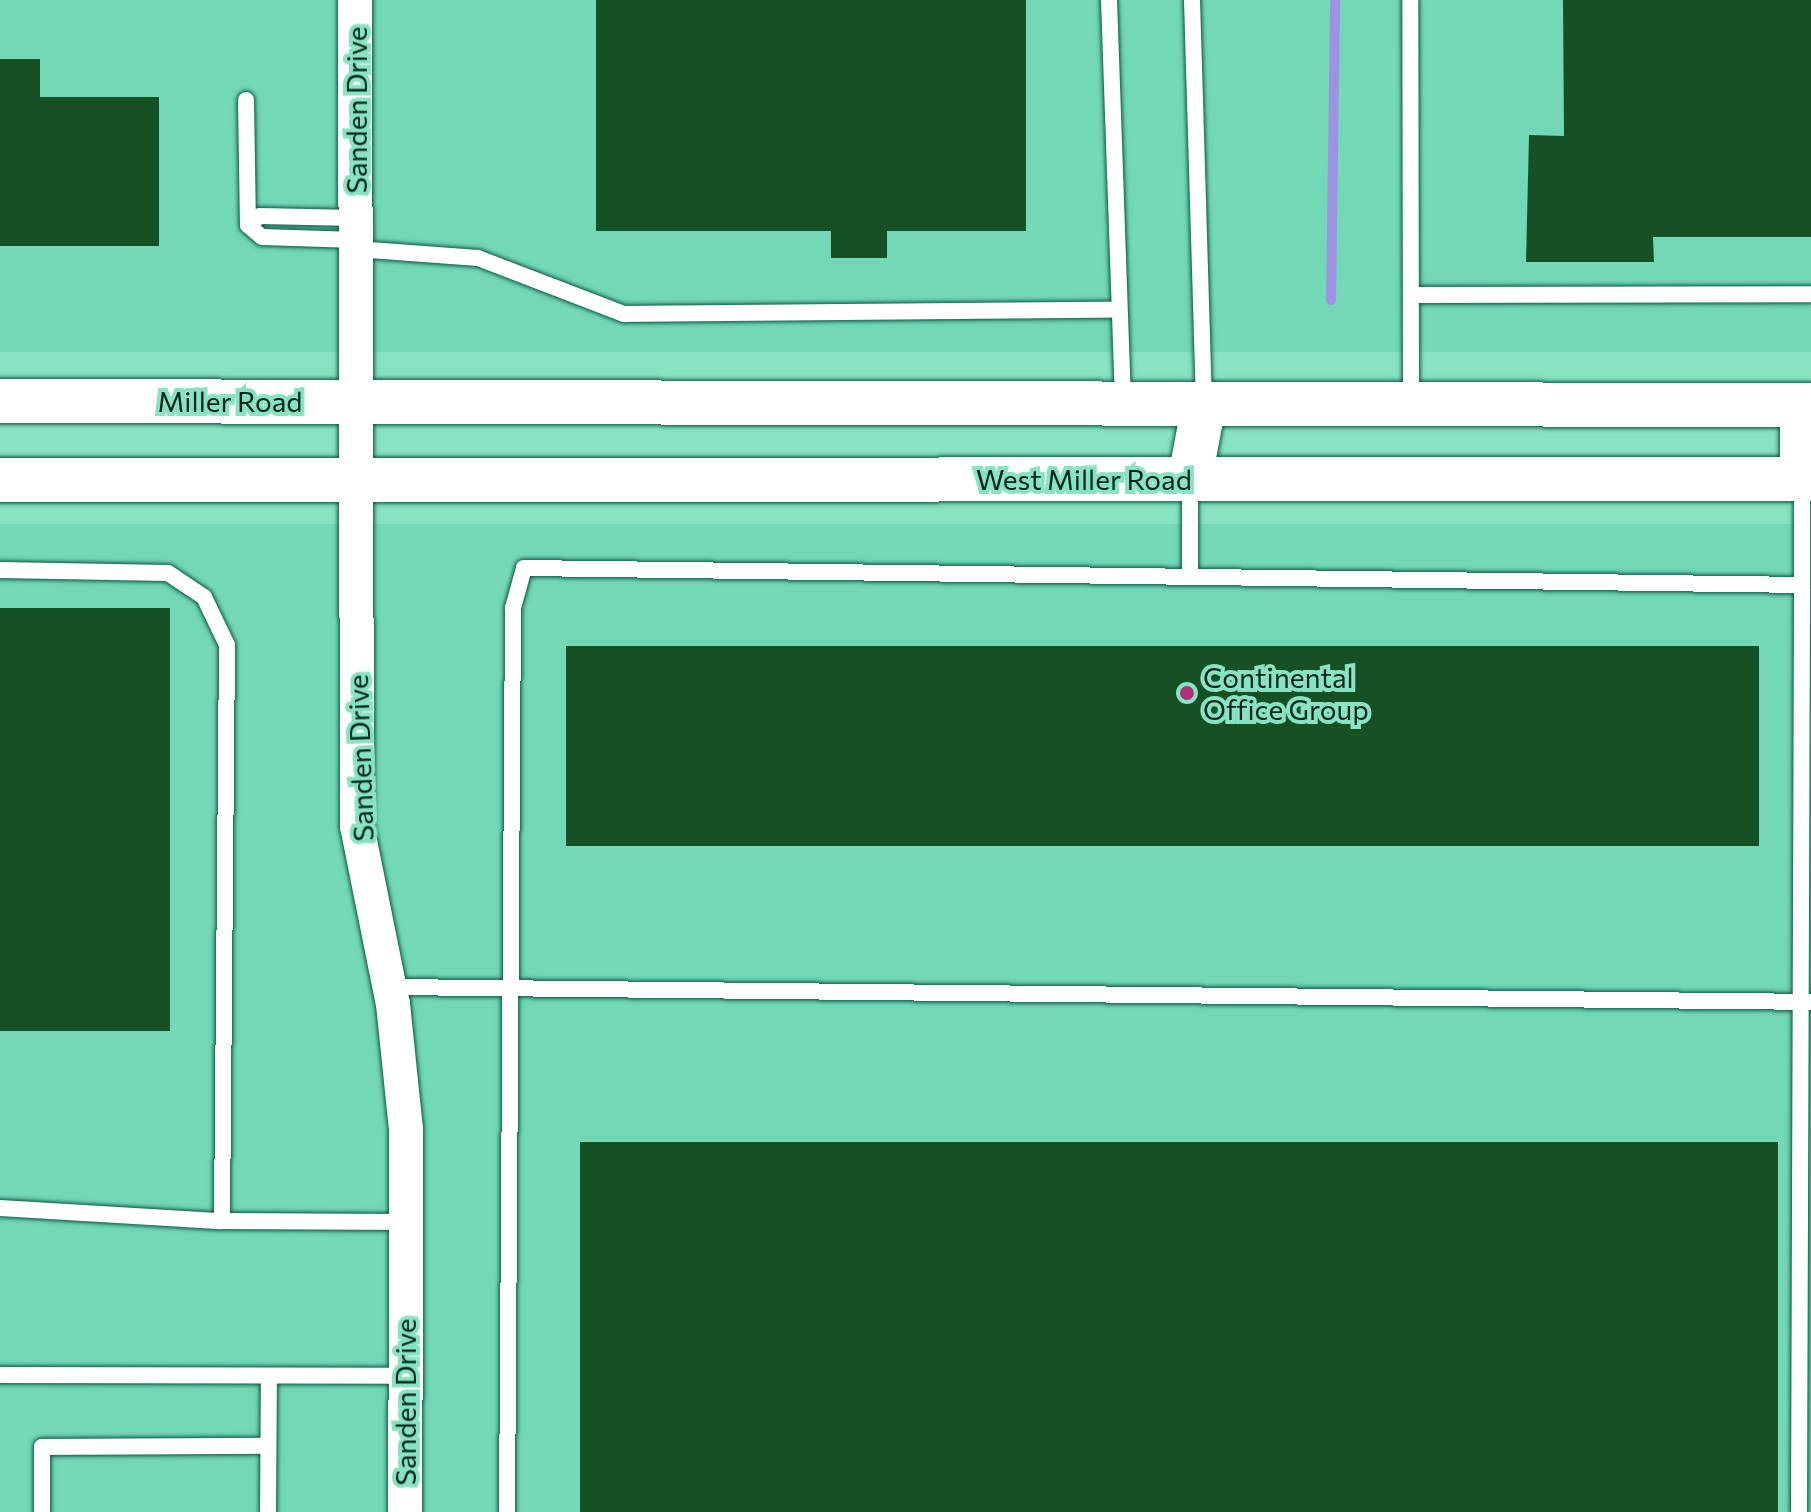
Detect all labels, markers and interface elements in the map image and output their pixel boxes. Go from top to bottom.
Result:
street label: Sanden Drive [339,26,373,194]
street label: Miller Road [158,384,302,418]
street label: West Miller Road [976,462,1192,496]
place label: Continental Office Group [1203,660,1369,726]
street label: Sanden Drive [340,674,380,842]
marker: Continental Office Group [1178,684,1196,702]
street label: Sanden Drive [388,1318,422,1486]

